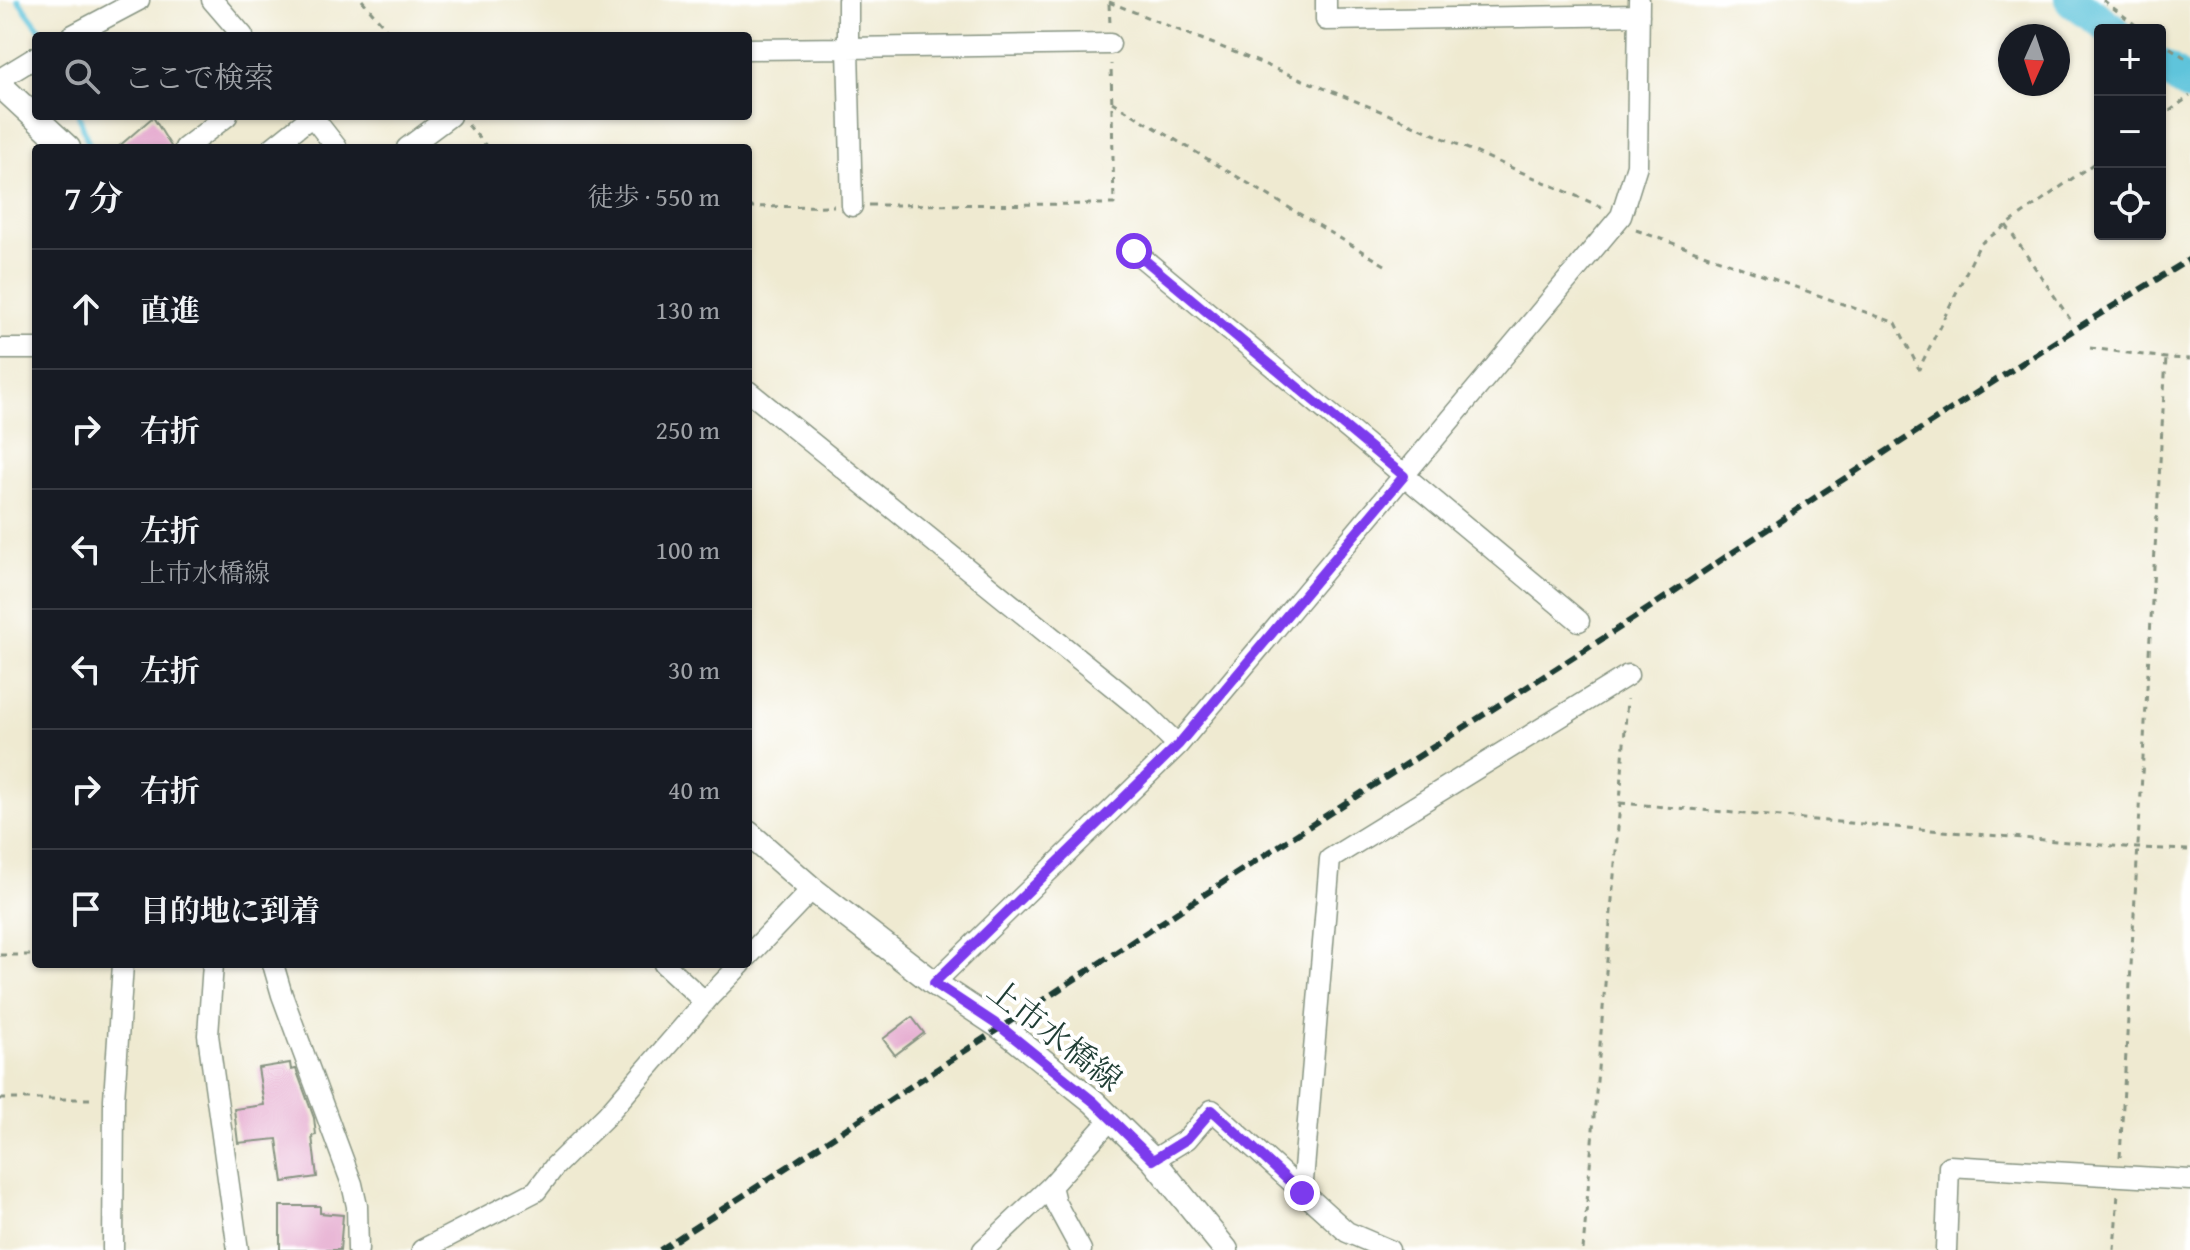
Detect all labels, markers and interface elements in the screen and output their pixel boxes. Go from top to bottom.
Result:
north arrow [1998,24,2070,96]
map controls [2094,24,2166,240]
button: + [2094,24,2166,96]
search box [32,32,752,120]
icon: search [60,54,104,98]
text: ここで検索 [124,55,274,99]
button: − [2094,96,2166,168]
button: locate [2094,168,2166,240]
text: 7 分 [64,173,123,222]
text: 徒歩 · 550 m [588,177,720,216]
route start [1116,233,1152,269]
icon: ahead [64,287,108,331]
text: 直進 [140,288,200,332]
text: 130 m [655,290,720,329]
icon: right [64,407,108,451]
text: 右折 [140,408,200,452]
text: 250 m [655,410,720,449]
text: 左折 [140,508,200,552]
icon: left [64,527,108,571]
text: 100 m [655,530,720,569]
text: 上市水橋線 [140,553,270,592]
icon: left [64,647,108,691]
text: 左折 [140,648,200,692]
text: 30 m [668,650,720,689]
icon: right [64,767,108,811]
text: 右折 [140,768,200,812]
text: 40 m [668,770,720,809]
icon: arrive [64,887,108,931]
text: 目的地に到着 [140,888,320,932]
street label: 上市水橋線 [978,967,1133,1102]
route end [1284,1175,1320,1211]

